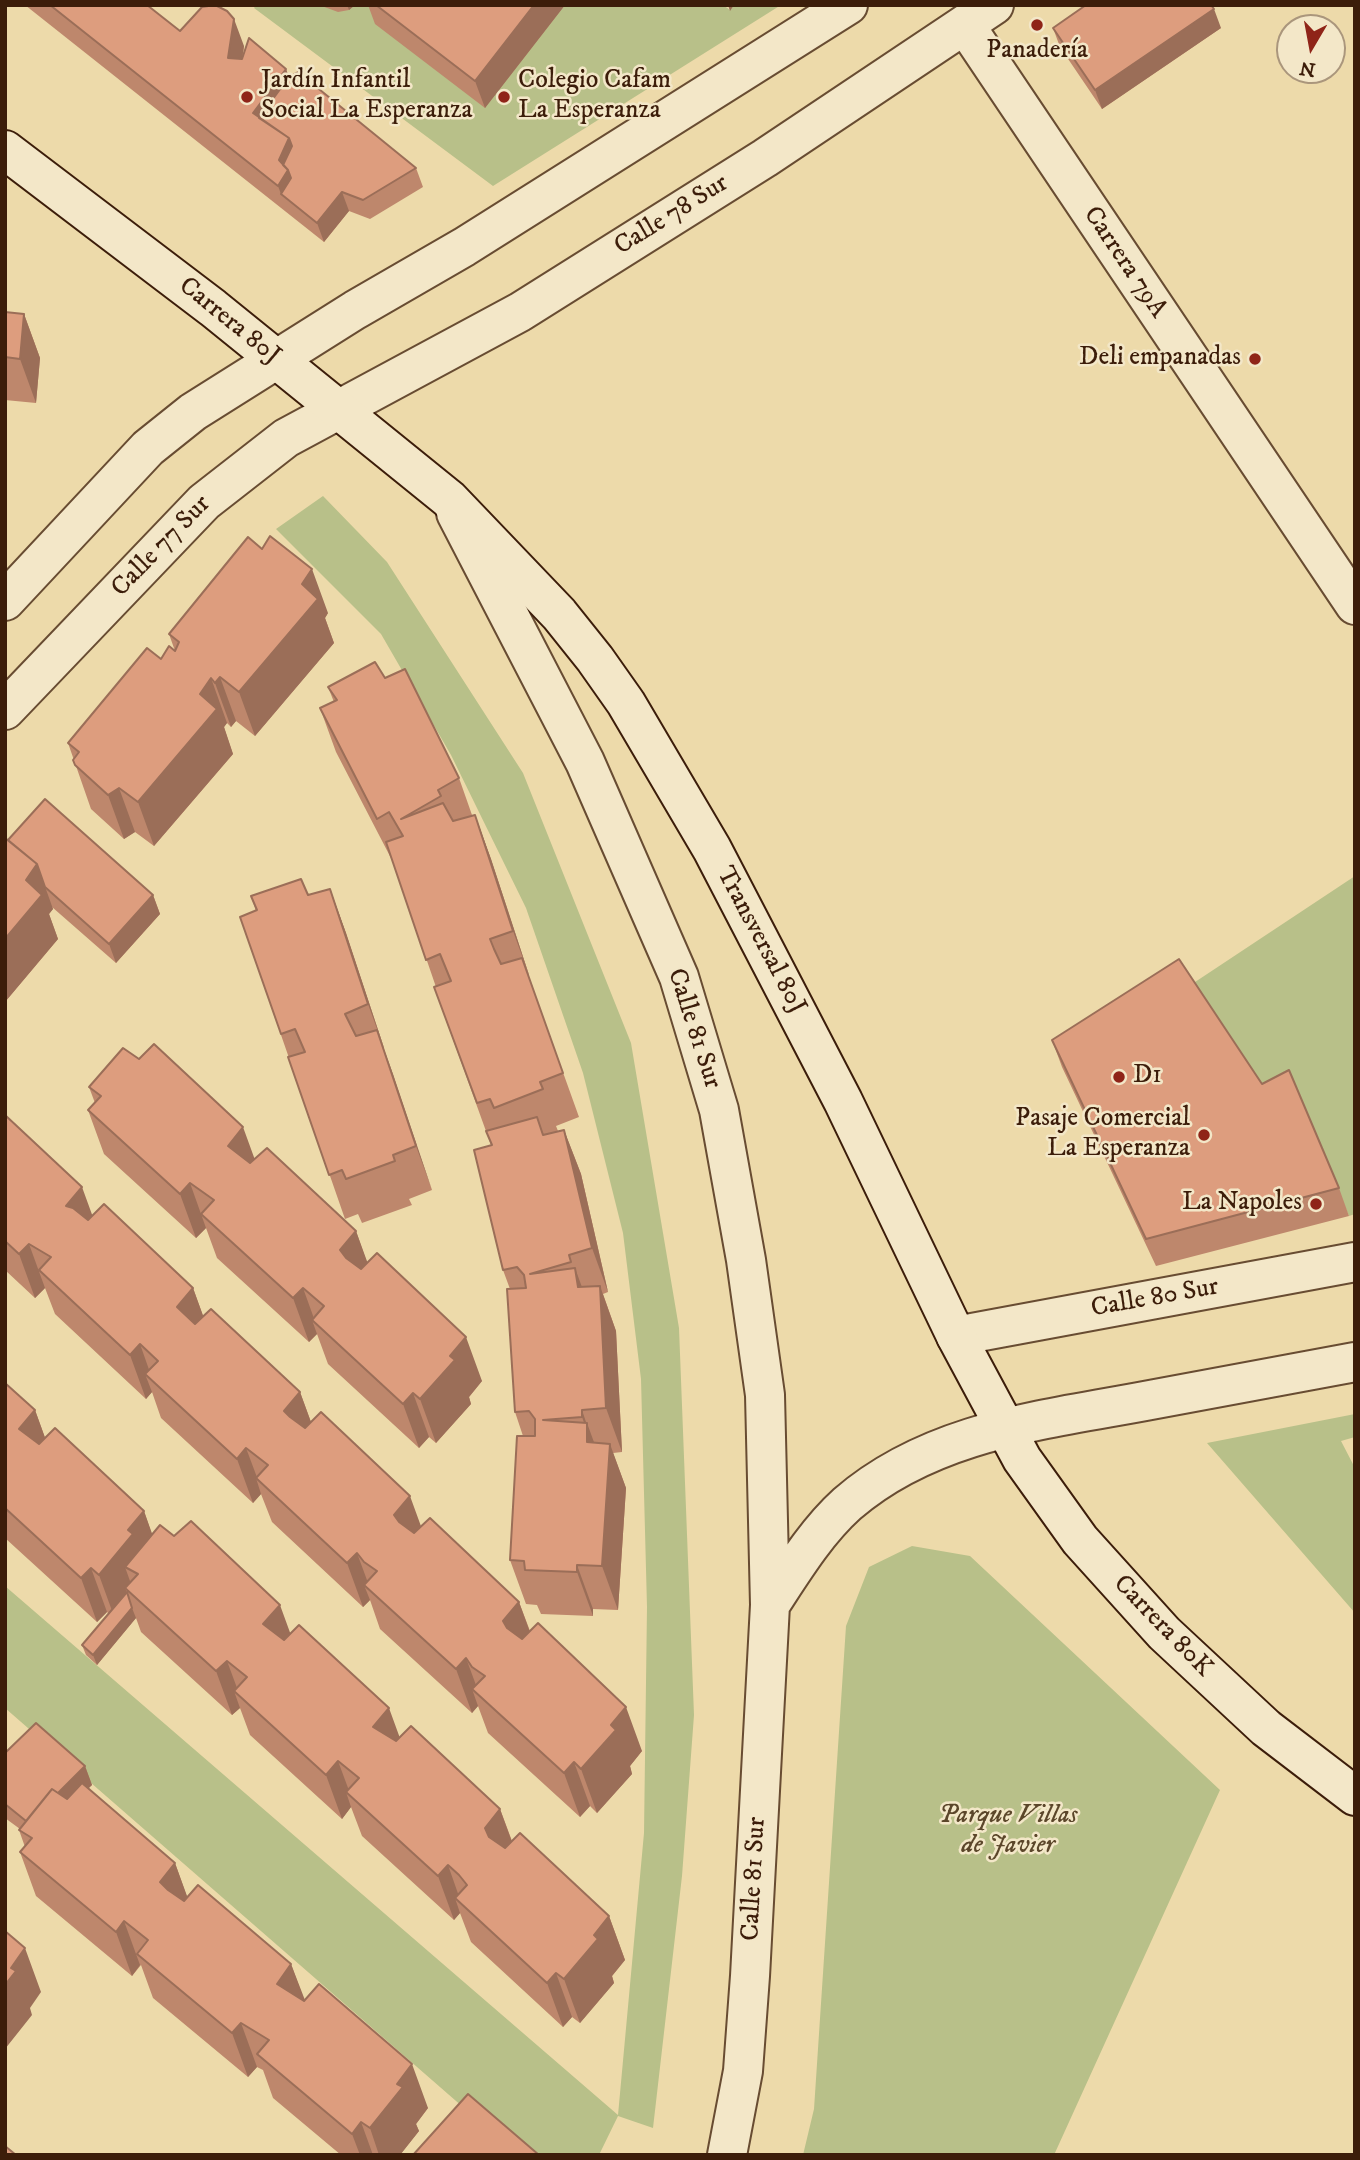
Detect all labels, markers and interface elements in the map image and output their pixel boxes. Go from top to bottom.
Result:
north arrow [1276,14,1346,84]
marker: Panadería [1029,17,1045,33]
place label: Panadería [986,36,1088,68]
text: N [1298,56,1317,81]
place label: Jardín Infantil Social La Esperanza [261,66,472,128]
place label: Colegio Cafam La Esperanza [518,66,671,128]
marker: Jardín Infantil Social La Esperanza [239,89,255,105]
marker: Colegio Cafam La Esperanza [496,89,512,105]
street label: Calle 78 Sur [609,169,735,263]
street label: Carrera 79A [1075,201,1173,325]
street label: Carrera 80J [172,271,286,373]
place label: Deli empanadas [1079,343,1241,375]
marker: Deli empanadas [1247,351,1263,367]
street label: Calle 77 Sur [106,490,218,604]
street label: Transversal 80J [708,862,812,1020]
street label: Calle 81 Sur [659,965,727,1093]
place label: D1 [1133,1061,1162,1093]
marker: D1 [1111,1069,1127,1085]
place label: Pasaje Comercial La Esperanza [1015,1104,1190,1166]
marker: Pasaje Comercial La Esperanza [1196,1127,1212,1143]
place label: La Napoles [1182,1188,1302,1220]
marker: La Napoles [1308,1196,1324,1212]
street label: Calle 80 Sur [1089,1272,1221,1326]
street label: Carrera 80K [1106,1569,1218,1685]
park label: Parque Villas de Javier [939,1801,1077,1862]
street label: Calle 81 Sur [736,1816,774,1942]

